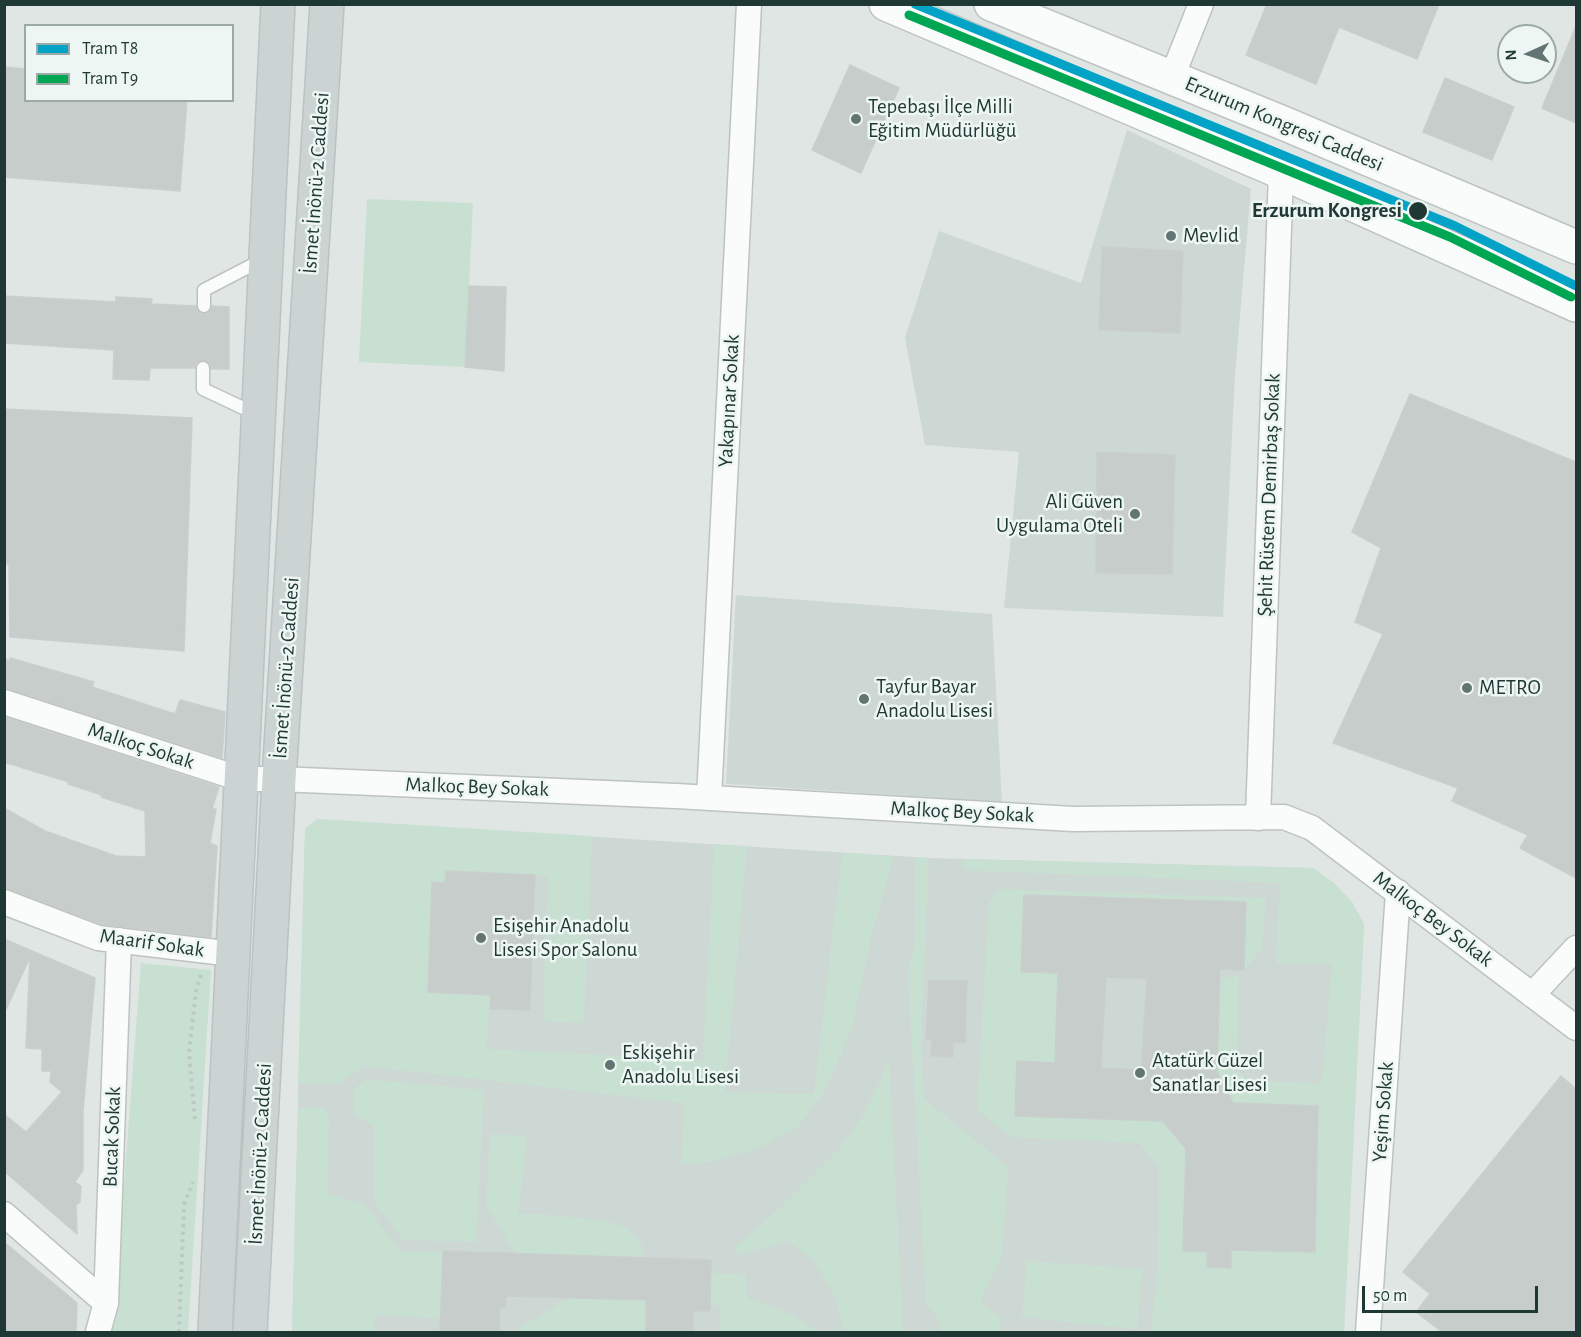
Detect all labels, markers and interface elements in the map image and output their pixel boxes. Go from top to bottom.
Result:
legend [24,24,234,102]
north arrow [1497,24,1557,84]
text: Tram T8 [82,40,138,58]
text: N [1503,49,1519,61]
text: Tram T9 [82,70,138,88]
street label: Erzurum Kongresi Caddesi [1181,71,1387,177]
street label: İsmet İnönü-2 Caddesi [297,91,335,275]
place label: Tepebaşı İlçe Milli Eğitim Müdürlüğü [868,94,1016,144]
marker: Tepebaşı İlçe Milli Eğitim Müdürlüğü [849,112,863,126]
place label: Erzurum Kongresi [1252,198,1402,224]
marker: Erzurum Kongresi [1407,200,1429,222]
place label: Mevlid [1183,223,1239,249]
marker: Mevlid [1164,229,1178,243]
street label: Yakapınar Sokak [713,334,745,468]
street label: Şehit Rüstem Demirbaş Sokak [1252,373,1286,617]
place label: Ali Güven Uygulama Oteli [996,489,1123,539]
marker: Ali Güven Uygulama Oteli [1128,507,1142,521]
street label: İsmet İnönü-2 Caddesi [267,576,305,760]
place label: Tayfur Bayar Anadolu Lisesi [876,674,993,724]
place label: METRO [1479,675,1541,701]
marker: METRO [1460,681,1474,695]
marker: Tayfur Bayar Anadolu Lisesi [857,692,871,706]
street label: Malkoç Sokak [85,717,197,775]
street label: Malkoç Bey Sokak [405,772,549,802]
street label: Malkoç Bey Sokak [890,796,1034,828]
street label: Malkoç Bey Sokak [1368,866,1498,972]
place label: Esişehir Anadolu Lisesi Spor Salonu [493,913,638,963]
street label: Maarif Sokak [98,923,206,963]
marker: Esişehir Anadolu Lisesi Spor Salonu [474,931,488,945]
place label: Eskişehir Anadolu Lisesi [622,1040,739,1090]
place label: Atatürk Güzel Sanatlar Lisesi [1152,1048,1267,1098]
marker: Eskişehir Anadolu Lisesi [603,1058,617,1072]
street label: Yeşim Sokak [1367,1061,1399,1163]
street label: İsmet İnönü-2 Caddesi [243,1063,277,1245]
marker: Atatürk Güzel Sanatlar Lisesi [1133,1066,1147,1080]
street label: Bucak Sokak [98,1086,126,1188]
scale bar [1365,1274,1540,1312]
text: 50 m [1373,1287,1407,1305]

